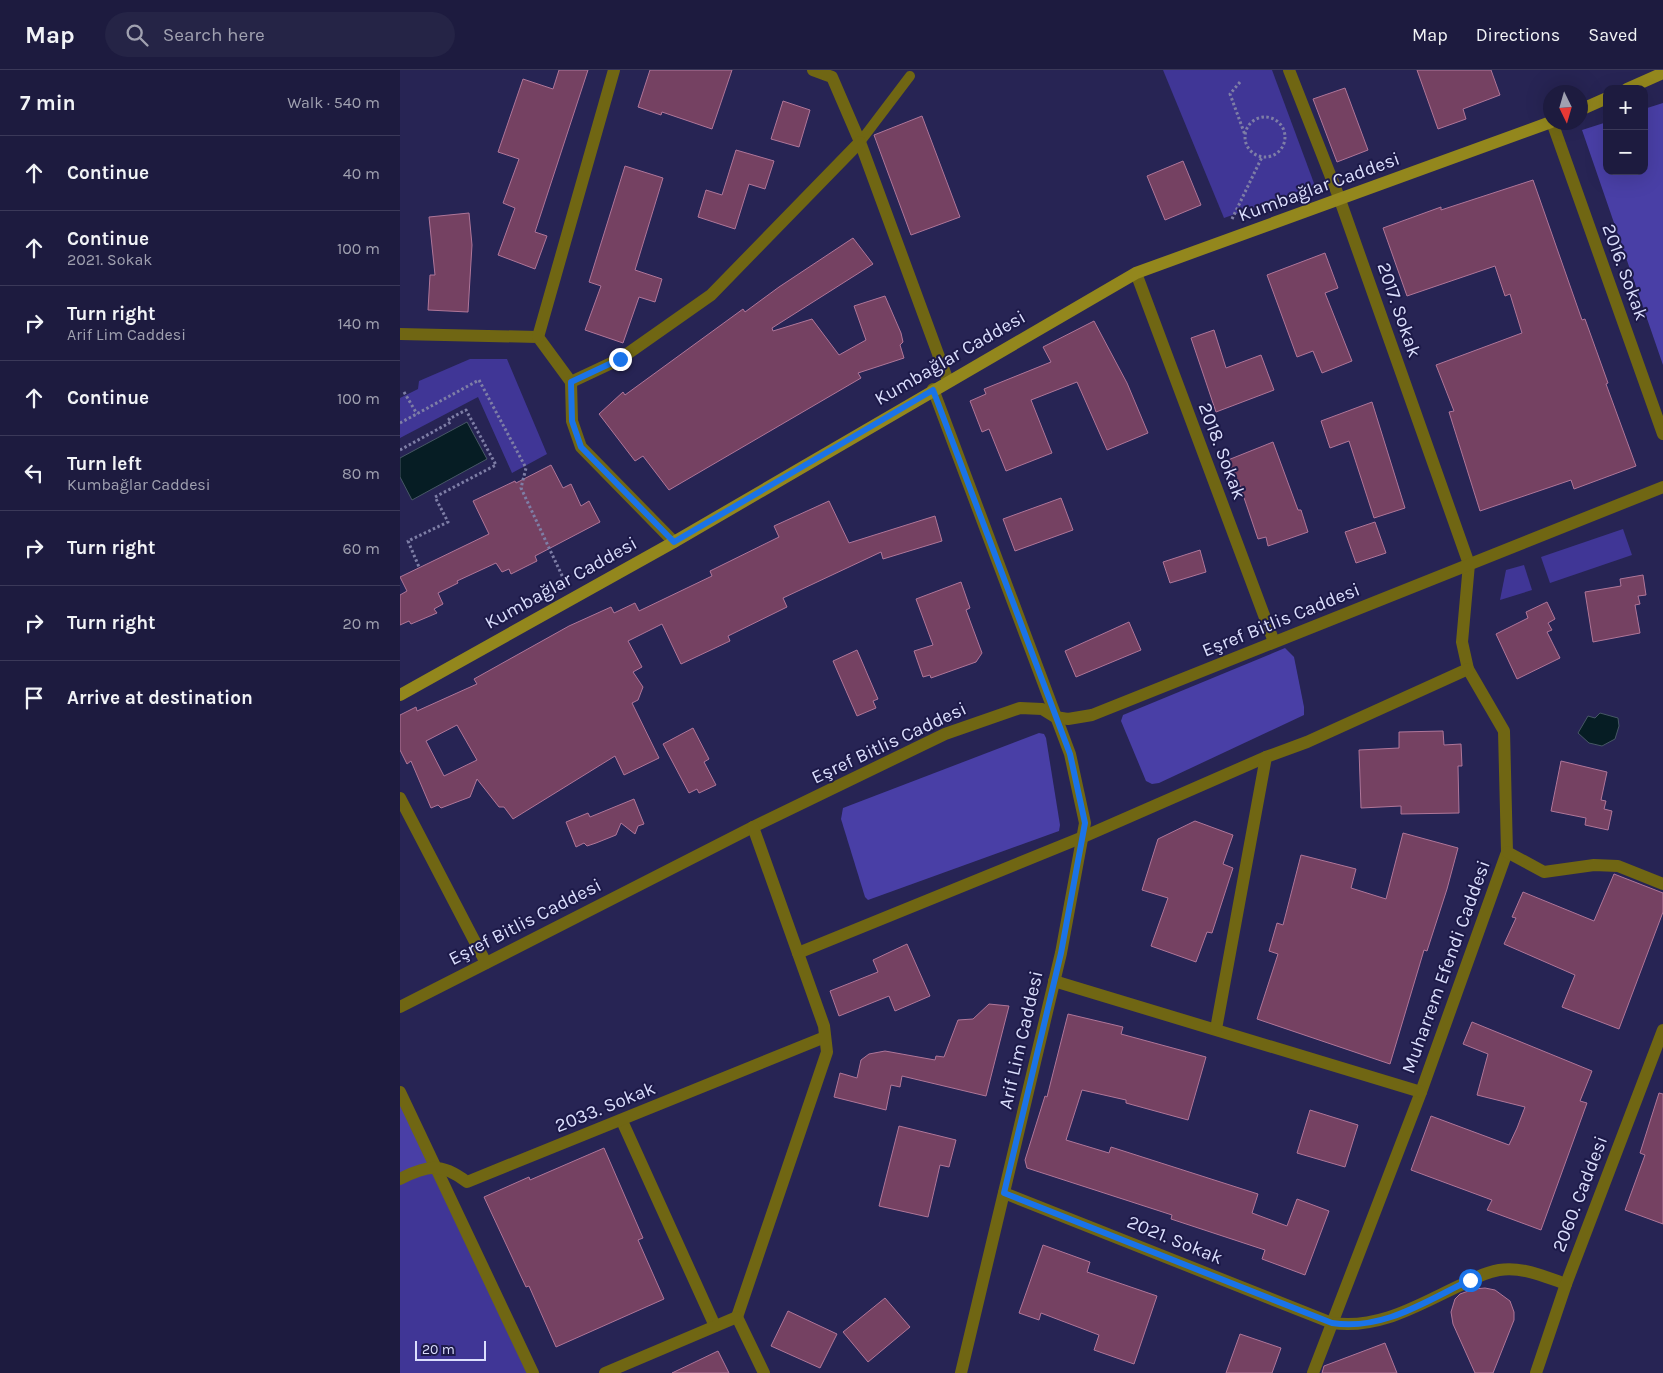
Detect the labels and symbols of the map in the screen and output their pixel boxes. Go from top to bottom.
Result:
north arrow [1543,85,1588,130]
street label: Kumbağlar Caddesi [1235,148,1403,226]
street label: 2016. Sokak [1597,221,1653,324]
street label: 2017. Sokak [1372,260,1426,361]
street label: Kumbağlar Caddesi [871,306,1029,410]
route end [609,348,632,371]
street label: 2018. Sokak [1193,399,1251,503]
street label: Kumbağlar Caddesi [481,532,641,634]
street label: Eşref Bitlis Caddesi [1199,578,1363,662]
street label: Eşref Bitlis Caddesi [808,697,970,789]
street label: Muharrem Efendi Caddesi [1397,857,1495,1077]
street label: Eşref Bitlis Caddesi [445,874,605,970]
street label: Arif Lim Caddesi [994,969,1048,1111]
street label: 2033. Sokak [552,1077,659,1137]
street label: 2060. Caddesi [1548,1133,1612,1255]
street label: 2021. Sokak [1124,1211,1226,1269]
route start [1459,1269,1482,1292]
scale bar [415,1338,486,1361]

